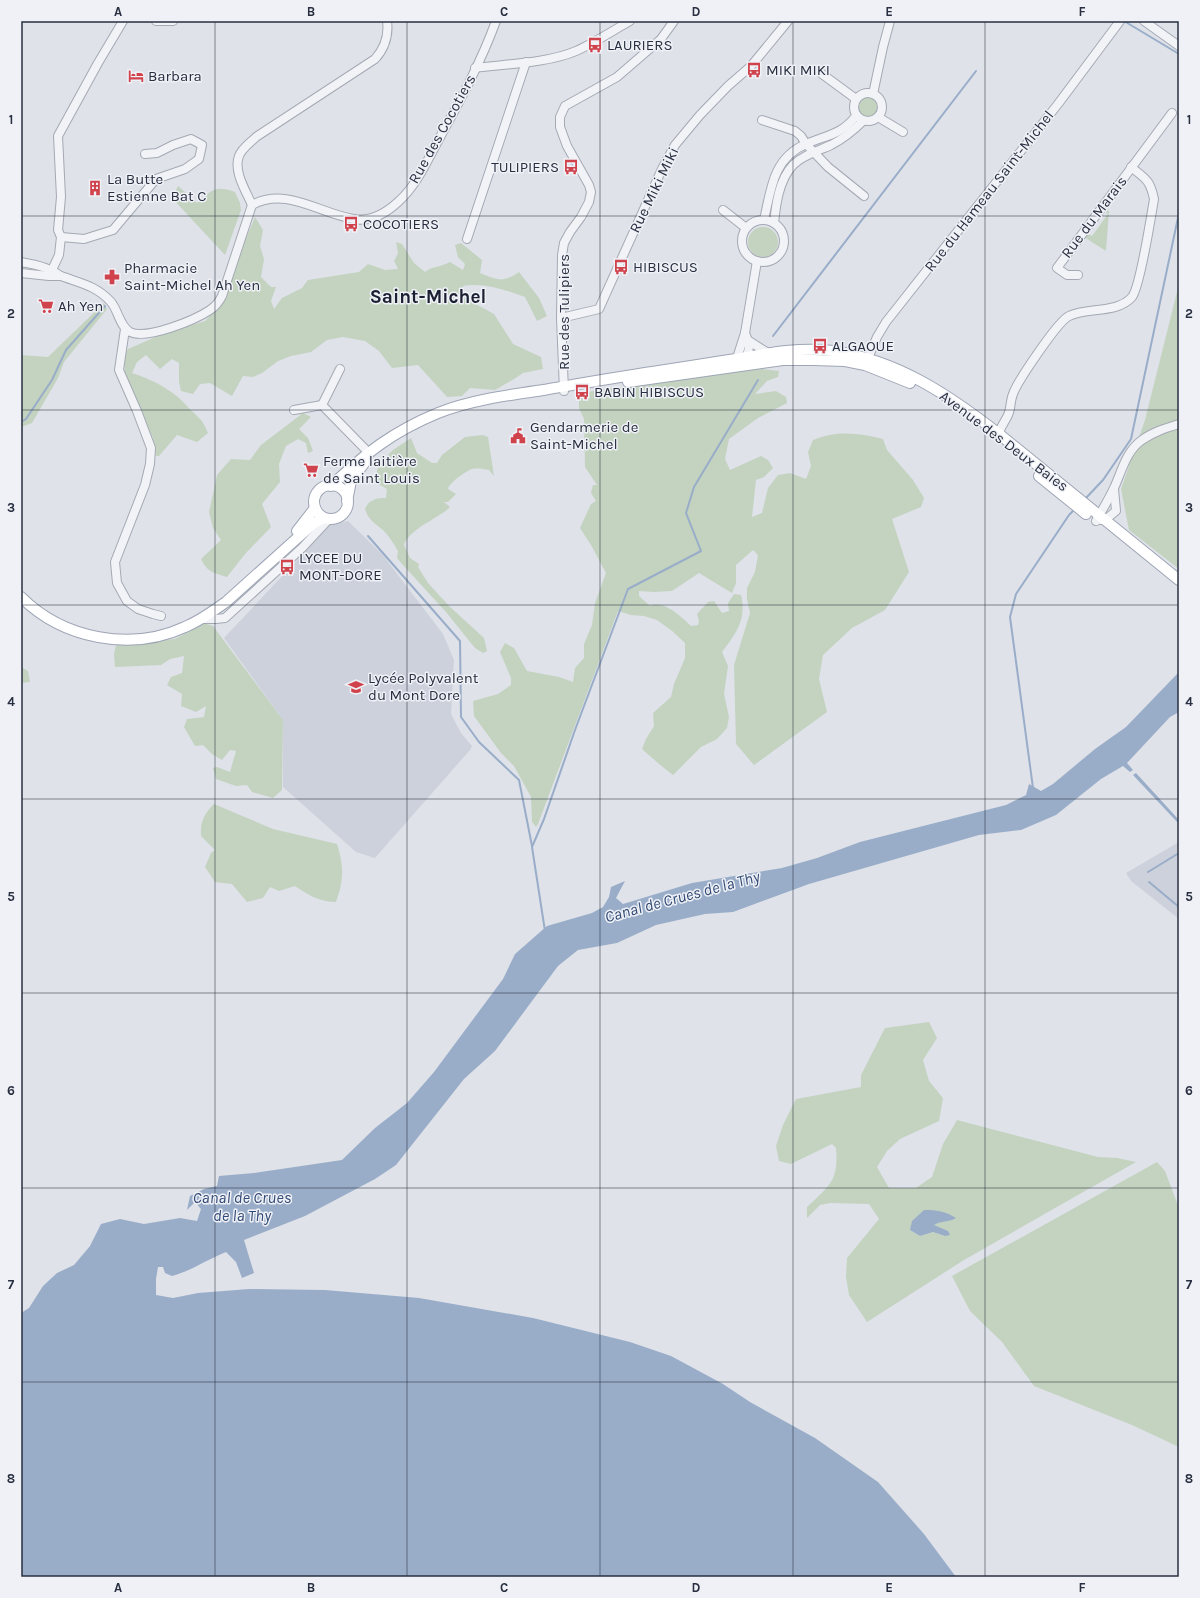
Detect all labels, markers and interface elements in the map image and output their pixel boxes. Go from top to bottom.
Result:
text: A [114,4,122,19]
text: B [307,4,315,19]
text: C [500,4,508,19]
text: D [692,4,701,19]
text: E [885,4,893,19]
text: F [1078,4,1086,19]
bus stop icon: LAURIERS [586,36,604,54]
place label: LAURIERS [607,36,673,54]
bus stop icon: MIKI MIKI [745,61,763,79]
place label: MIKI MIKI [766,61,830,79]
hotel icon: Barbara [127,67,145,85]
place label: Barbara [148,67,202,85]
street label: Rue des Cocotiers [405,71,479,187]
street label: Rue du Hameau Saint-Michel [920,107,1058,275]
text: 1 [9,112,13,127]
text: 1 [1187,112,1191,127]
street label: Rue Miki Miki [625,144,683,236]
place label: TULIPIERS [491,158,559,176]
bus stop icon: TULIPIERS [562,158,580,176]
place label: La Butte Estienne Bat C [107,170,206,205]
street label: Rue du Marais [1057,172,1131,262]
building icon: La Butte Estienne Bat C [86,179,104,197]
bus stop icon: COCOTIERS [342,215,360,233]
place label: COCOTIERS [363,215,439,233]
street label: Rue des Tulipiers [555,254,573,370]
bus stop icon: HIBISCUS [612,258,630,276]
place label: HIBISCUS [633,258,698,276]
place label: Pharmacie Saint-Michel Ah Yen [124,259,260,294]
pharmacy icon: Pharmacie Saint-Michel Ah Yen [103,268,121,286]
district label: Saint-Michel [370,286,486,308]
supermarket icon: Ah Yen [37,297,55,315]
place label: Ah Yen [58,297,103,315]
text: 2 [7,306,15,321]
text: 2 [1185,306,1193,321]
bus stop icon: ALGAOUE [811,337,829,355]
place label: ALGAOUE [832,337,894,355]
bus stop icon: BABIN HIBISCUS [573,383,591,401]
place label: BABIN HIBISCUS [594,383,704,401]
street label: Avenue des Deux Baies [936,387,1072,495]
place label: Gendarmerie de Saint-Michel [530,418,638,453]
public building icon: Gendarmerie de Saint-Michel [509,427,527,445]
place label: Ferme laitière de Saint Louis [323,452,420,487]
supermarket icon: Ferme laitière de Saint Louis [302,461,320,479]
text: 3 [7,500,15,515]
text: 3 [1185,500,1193,515]
place label: LYCEE DU MONT-DORE [299,549,382,584]
bus stop icon: LYCEE DU MONT-DORE [278,558,296,576]
place label: Lycée Polyvalent du Mont Dore [368,669,479,704]
school or university icon: Lycée Polyvalent du Mont Dore [347,678,365,696]
text: 4 [7,694,15,709]
text: 4 [1185,694,1193,709]
water label: Canal de Crues de la Thy [603,866,763,926]
text: 5 [7,889,15,904]
text: 5 [1185,889,1193,904]
text: 6 [7,1083,15,1098]
text: 6 [1185,1083,1193,1098]
water label: Canal de Crues de la Thy [193,1188,292,1225]
text: 7 [8,1277,15,1292]
text: 7 [1186,1277,1193,1292]
text: 8 [7,1471,15,1486]
text: 8 [1185,1471,1193,1486]
text: A [114,1580,122,1595]
text: B [307,1580,315,1595]
text: C [500,1580,508,1595]
text: D [692,1580,701,1595]
text: E [885,1580,893,1595]
text: F [1078,1580,1086,1595]

